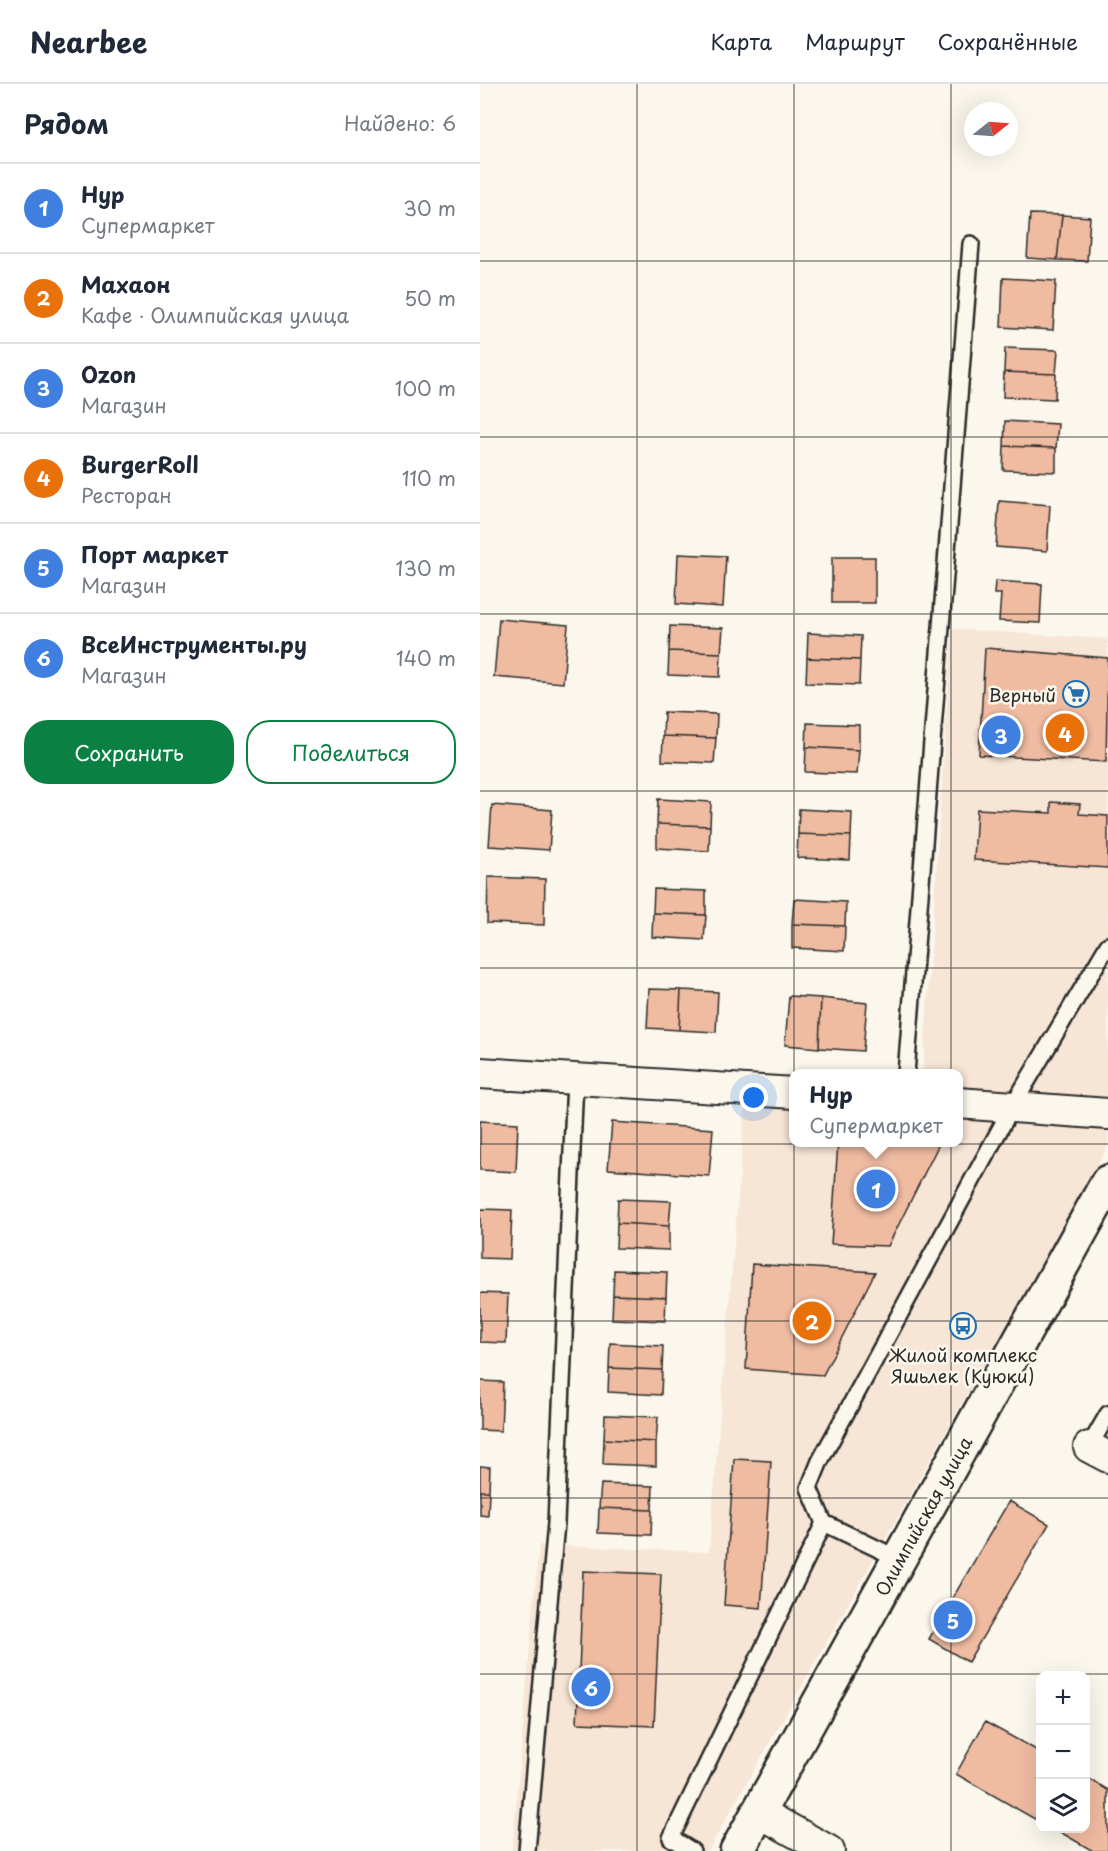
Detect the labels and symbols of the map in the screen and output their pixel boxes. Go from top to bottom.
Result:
north arrow [964,102,1018,156]
supermarket icon: Верный [1061,679,1091,709]
place label: Верный [989,681,1056,708]
pin: 4 [1046,710,1084,756]
pin: 3 [982,712,1020,758]
your location [739,1083,768,1112]
pin: 1 [856,1166,896,1212]
pin: 2 [792,1298,832,1344]
bus stop icon: Жилой комплекс Яшьлек (Куюки) [948,1311,978,1341]
place label: Жилой комплекс Яшьлек (Куюки) [889,1341,1037,1389]
street label: Олимпийская улица [868,1431,978,1601]
pin: 5 [934,1598,972,1642]
pin: 6 [572,1664,610,1710]

